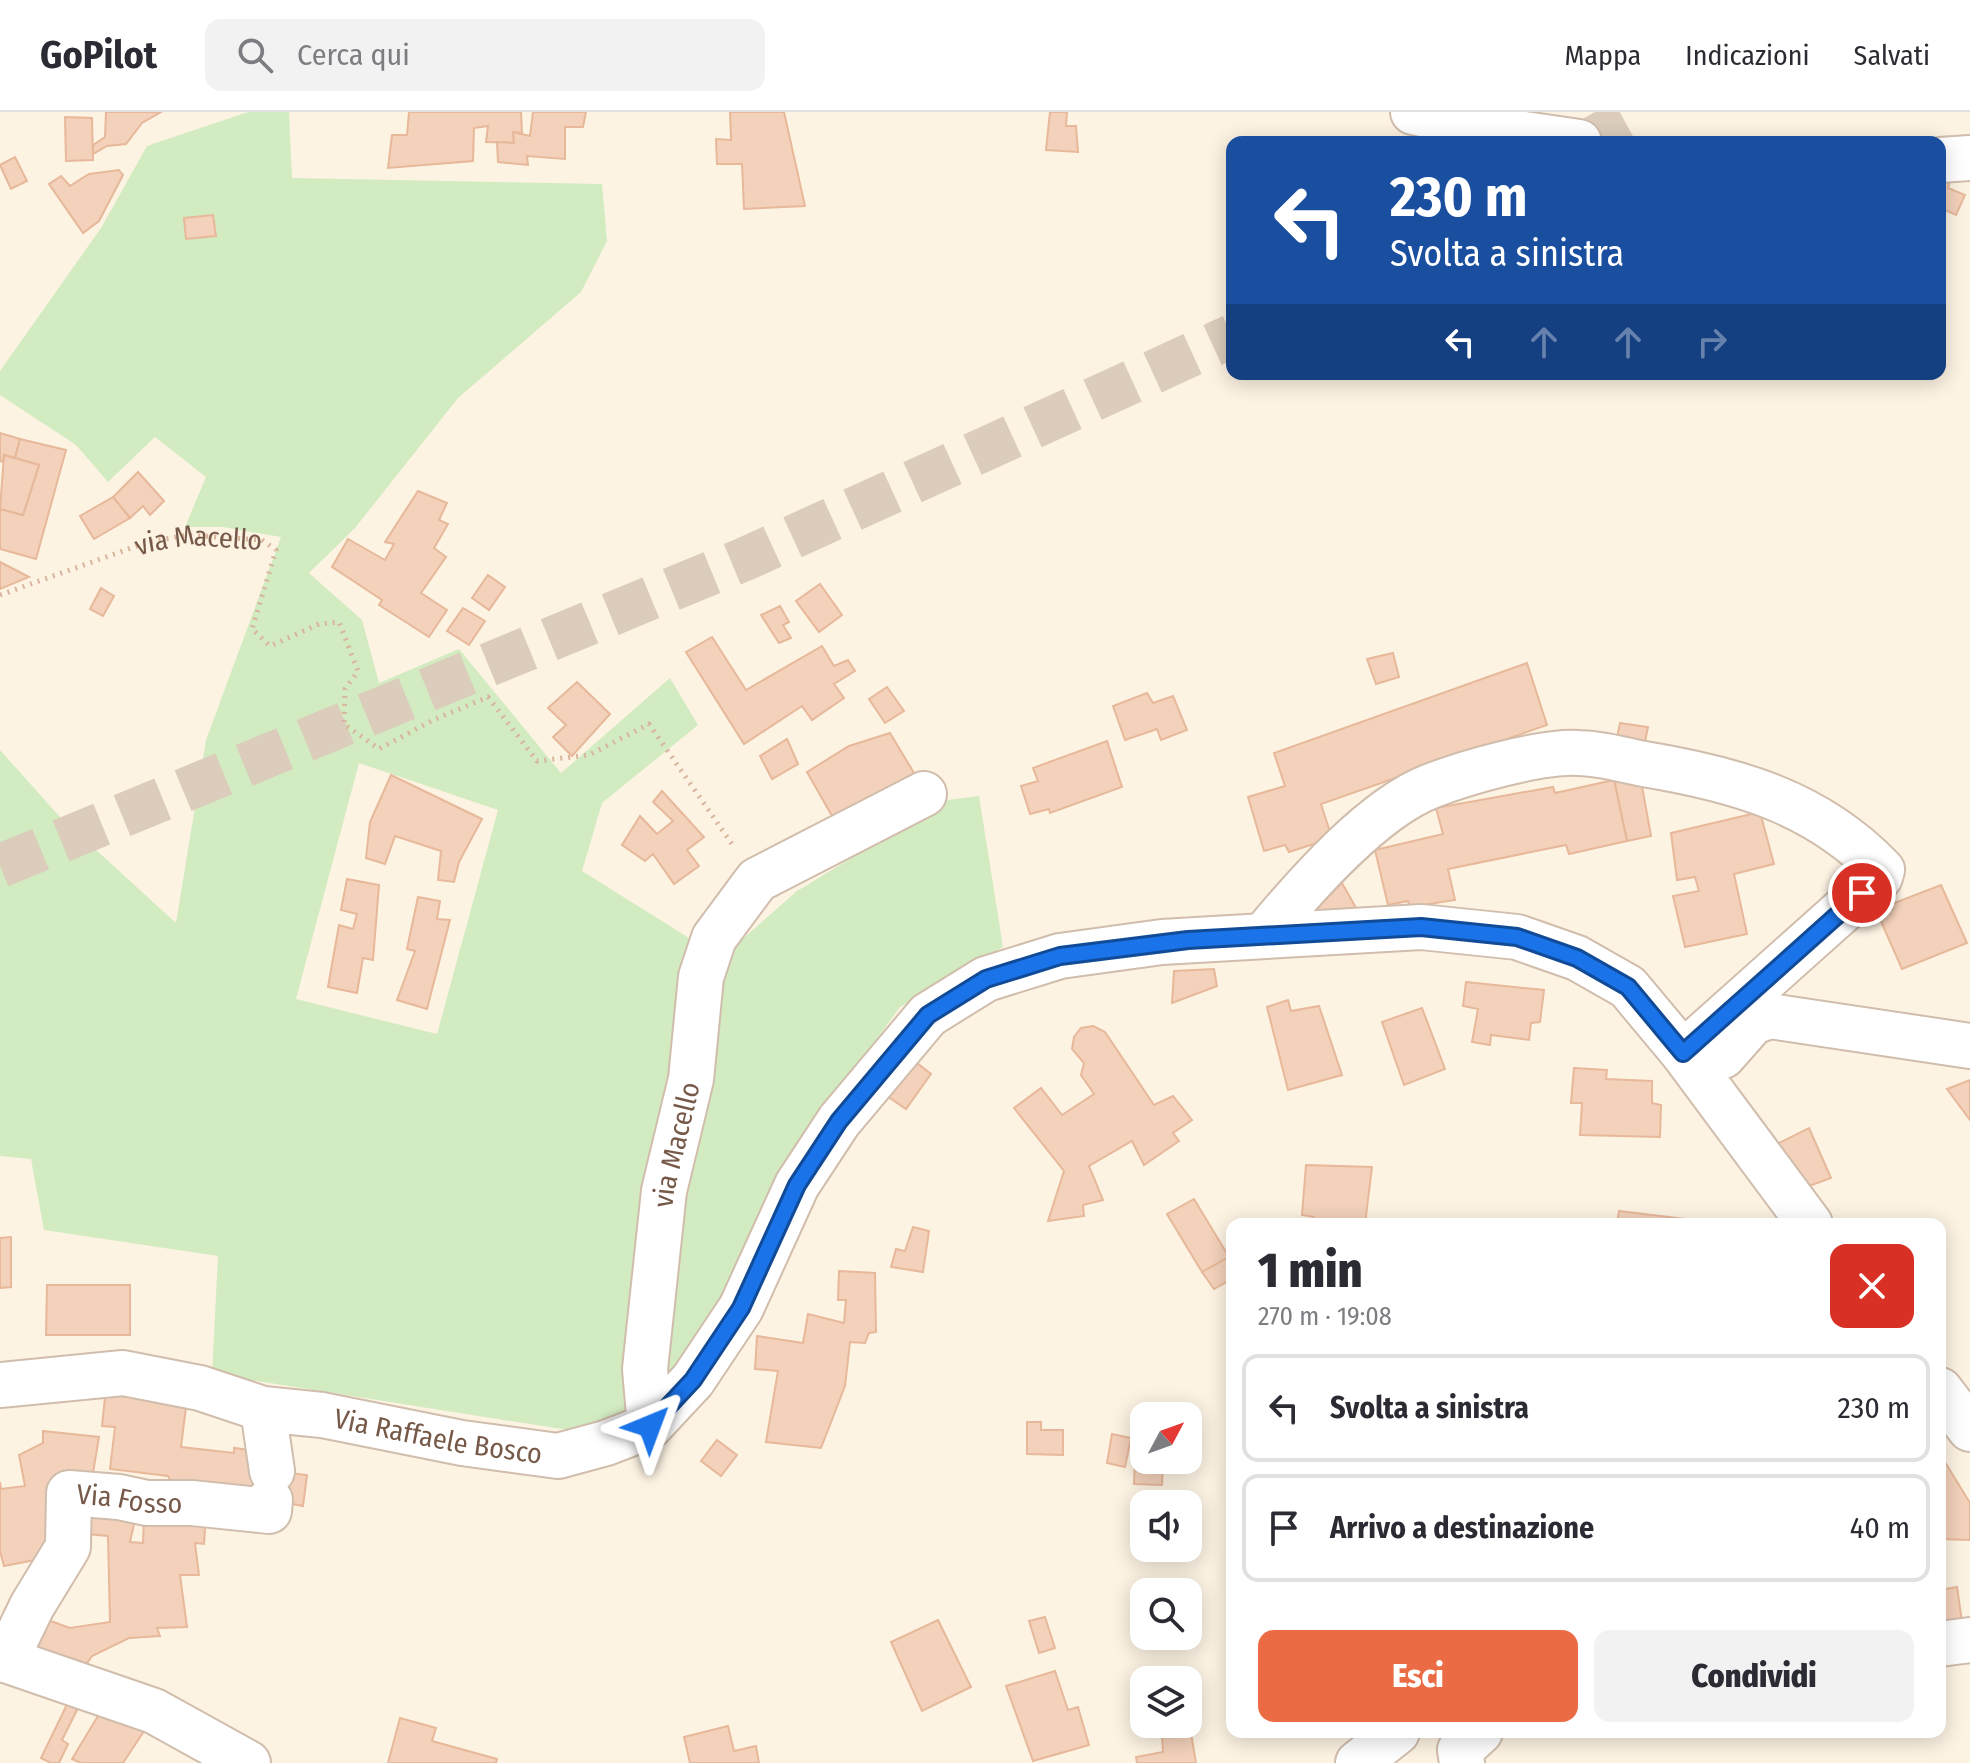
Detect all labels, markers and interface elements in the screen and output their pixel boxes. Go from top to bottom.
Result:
search box [205,19,765,91]
text: GoPilot [40,32,157,78]
icon: search [233,33,277,77]
text: Cerca qui [297,37,410,73]
text: Mappa [1564,39,1641,72]
text: Indicazioni [1685,39,1810,72]
text: Salvati [1854,39,1930,72]
text: 230 m [1390,164,1527,231]
icon: left [1258,168,1362,272]
text: Svolta a sinistra [1390,232,1624,276]
icon: left [1438,320,1482,364]
icon: ahead [1522,320,1566,364]
icon: ahead [1606,320,1650,364]
icon: right [1690,320,1734,364]
street label: via Macello [130,518,263,562]
pin [1828,859,1896,927]
icon: arrive [1840,871,1884,915]
street label: via Macello [646,1078,707,1209]
text: 1 min [1258,1242,1362,1300]
button: close [1830,1244,1914,1328]
text: 270 m · 19:08 [1258,1301,1392,1332]
position arrow [608,1384,692,1468]
icon: left [1262,1386,1306,1430]
text: Svolta a sinistra [1330,1390,1529,1426]
text: 230 m [1838,1390,1910,1426]
street label: Via Raffaele Bosco [331,1402,544,1471]
north arrow [1130,1402,1202,1474]
map controls [1130,1402,1202,1738]
street label: Via Fosso [76,1478,182,1520]
button: sound [1130,1490,1202,1562]
icon: arrive [1262,1506,1306,1550]
text: Arrivo a destinazione [1330,1510,1594,1546]
text: 40 m [1850,1510,1910,1546]
button: search [1130,1578,1202,1650]
button: Esci [1258,1630,1578,1722]
button: Condividi [1594,1630,1914,1722]
button: layers [1130,1666,1202,1738]

